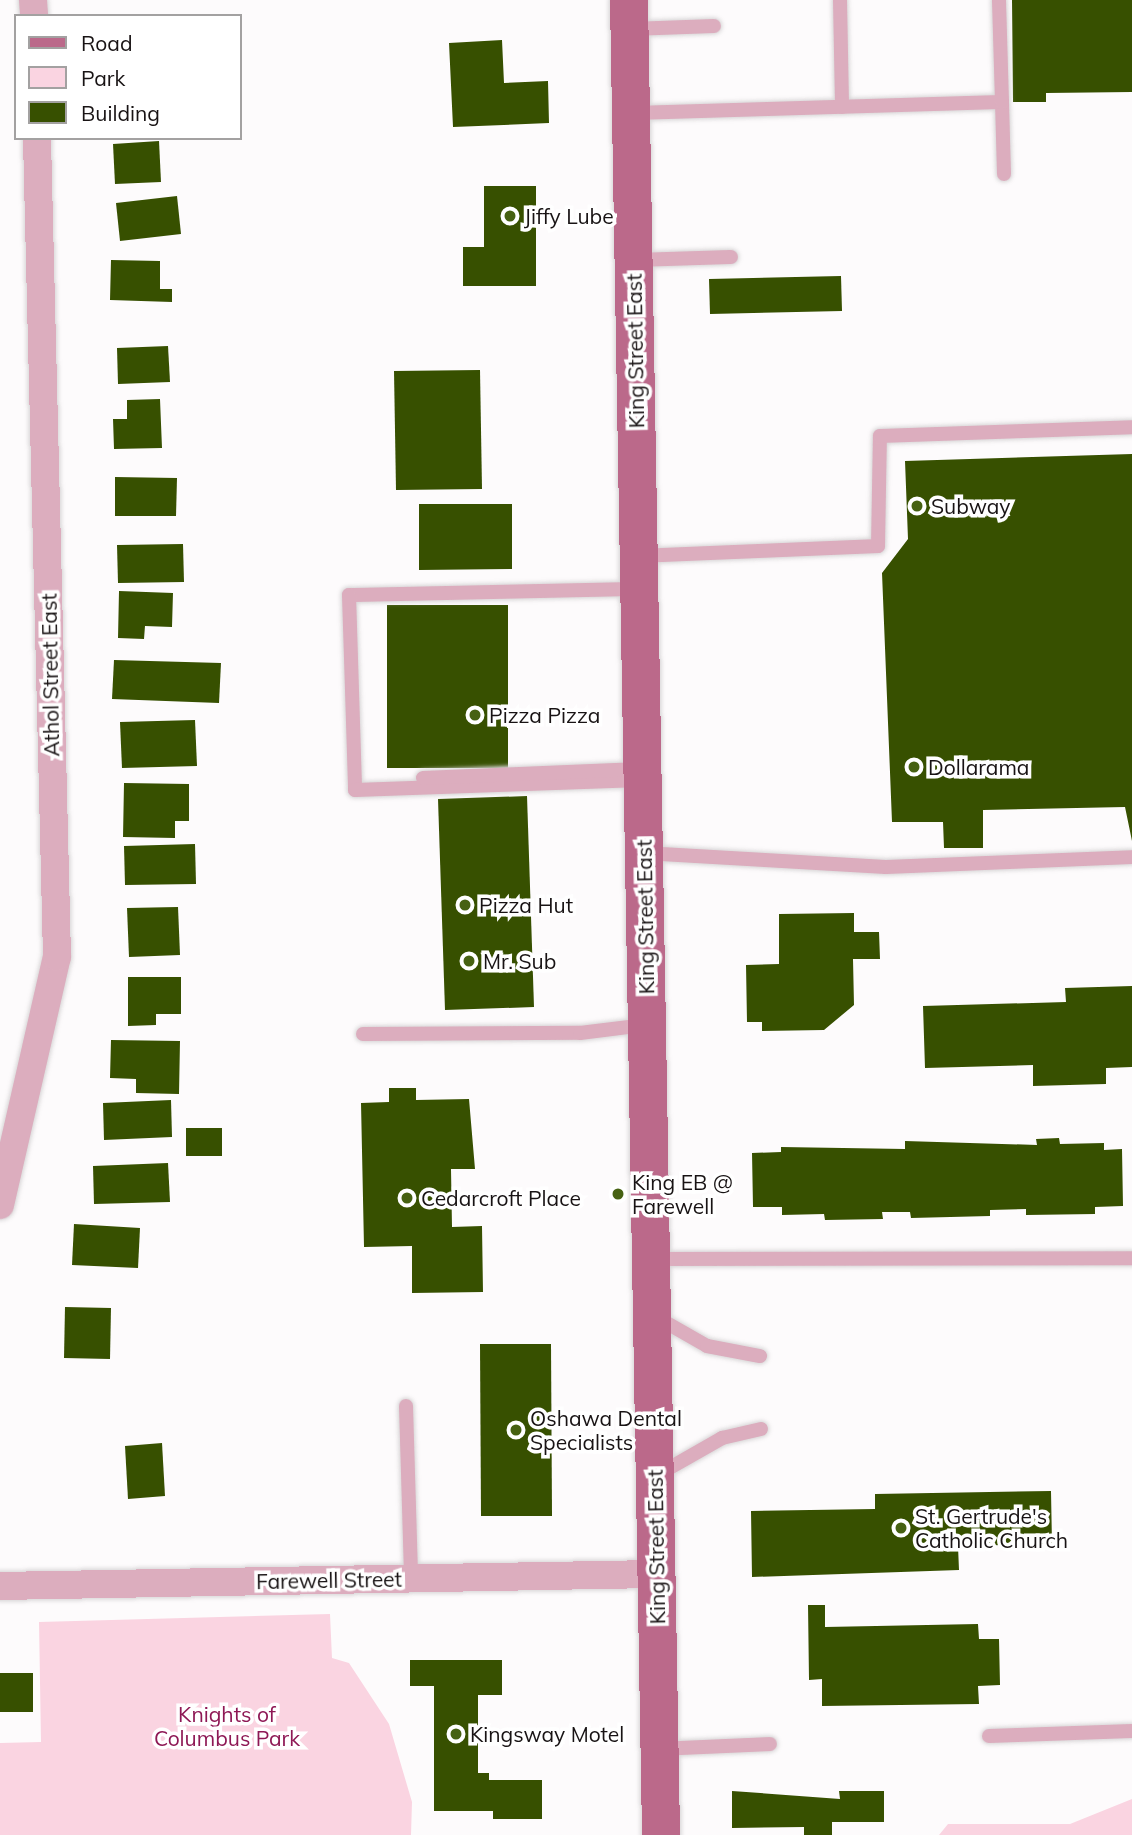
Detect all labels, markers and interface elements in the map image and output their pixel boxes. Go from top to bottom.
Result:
legend [14,14,242,140]
text: Road [81,30,132,56]
text: Park [81,65,125,91]
text: Building [81,100,160,126]
place label: Jiffy Lube [524,203,614,229]
marker: Jiffy Lube [502,208,518,224]
street label: King Street East [621,273,649,429]
place label: Subway [931,493,1010,519]
marker: Subway [909,498,925,514]
street label: Athol Street East [36,593,64,757]
place label: Pizza Pizza [489,702,600,728]
marker: Pizza Pizza [467,707,483,723]
place label: Dollarama [928,754,1029,780]
marker: Dollarama [906,759,922,775]
street label: King Street East [631,839,659,995]
place label: Pizza Hut [479,892,573,918]
marker: Pizza Hut [457,897,473,913]
place label: Mr. Sub [483,948,556,974]
marker: Mr. Sub [461,953,477,969]
place label: King EB @ Farewell [632,1169,733,1219]
place label: Cedarcroft Place [421,1185,581,1211]
marker: King EB @ Farewell [610,1186,626,1202]
marker: Cedarcroft Place [399,1190,415,1206]
place label: Oshawa Dental Specialists [530,1405,682,1455]
marker: Oshawa Dental Specialists [508,1422,524,1438]
street label: King Street East [642,1469,670,1625]
place label: St. Gertrude's Catholic Church [915,1503,1068,1553]
marker: St. Gertrude's Catholic Church [893,1520,909,1536]
street label: Farewell Street [256,1566,402,1594]
park label: Knights of Columbus Park [154,1701,300,1751]
place label: Kingsway Motel [470,1721,624,1747]
marker: Kingsway Motel [448,1726,464,1742]

